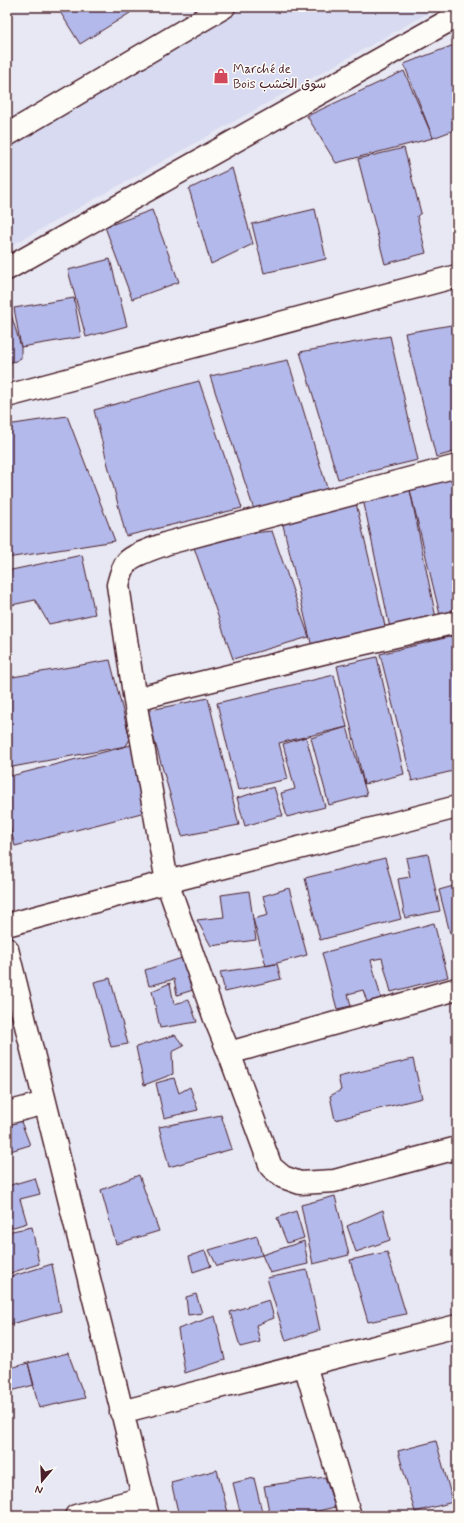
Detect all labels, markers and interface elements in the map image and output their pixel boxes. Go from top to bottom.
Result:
place label: Marché de Bois سوق الخشب [233,61,326,93]
shop icon: Marché de Bois سوق الخشب [212,67,230,85]
north arrow [22,1461,62,1501]
text: N [33,1482,45,1497]

